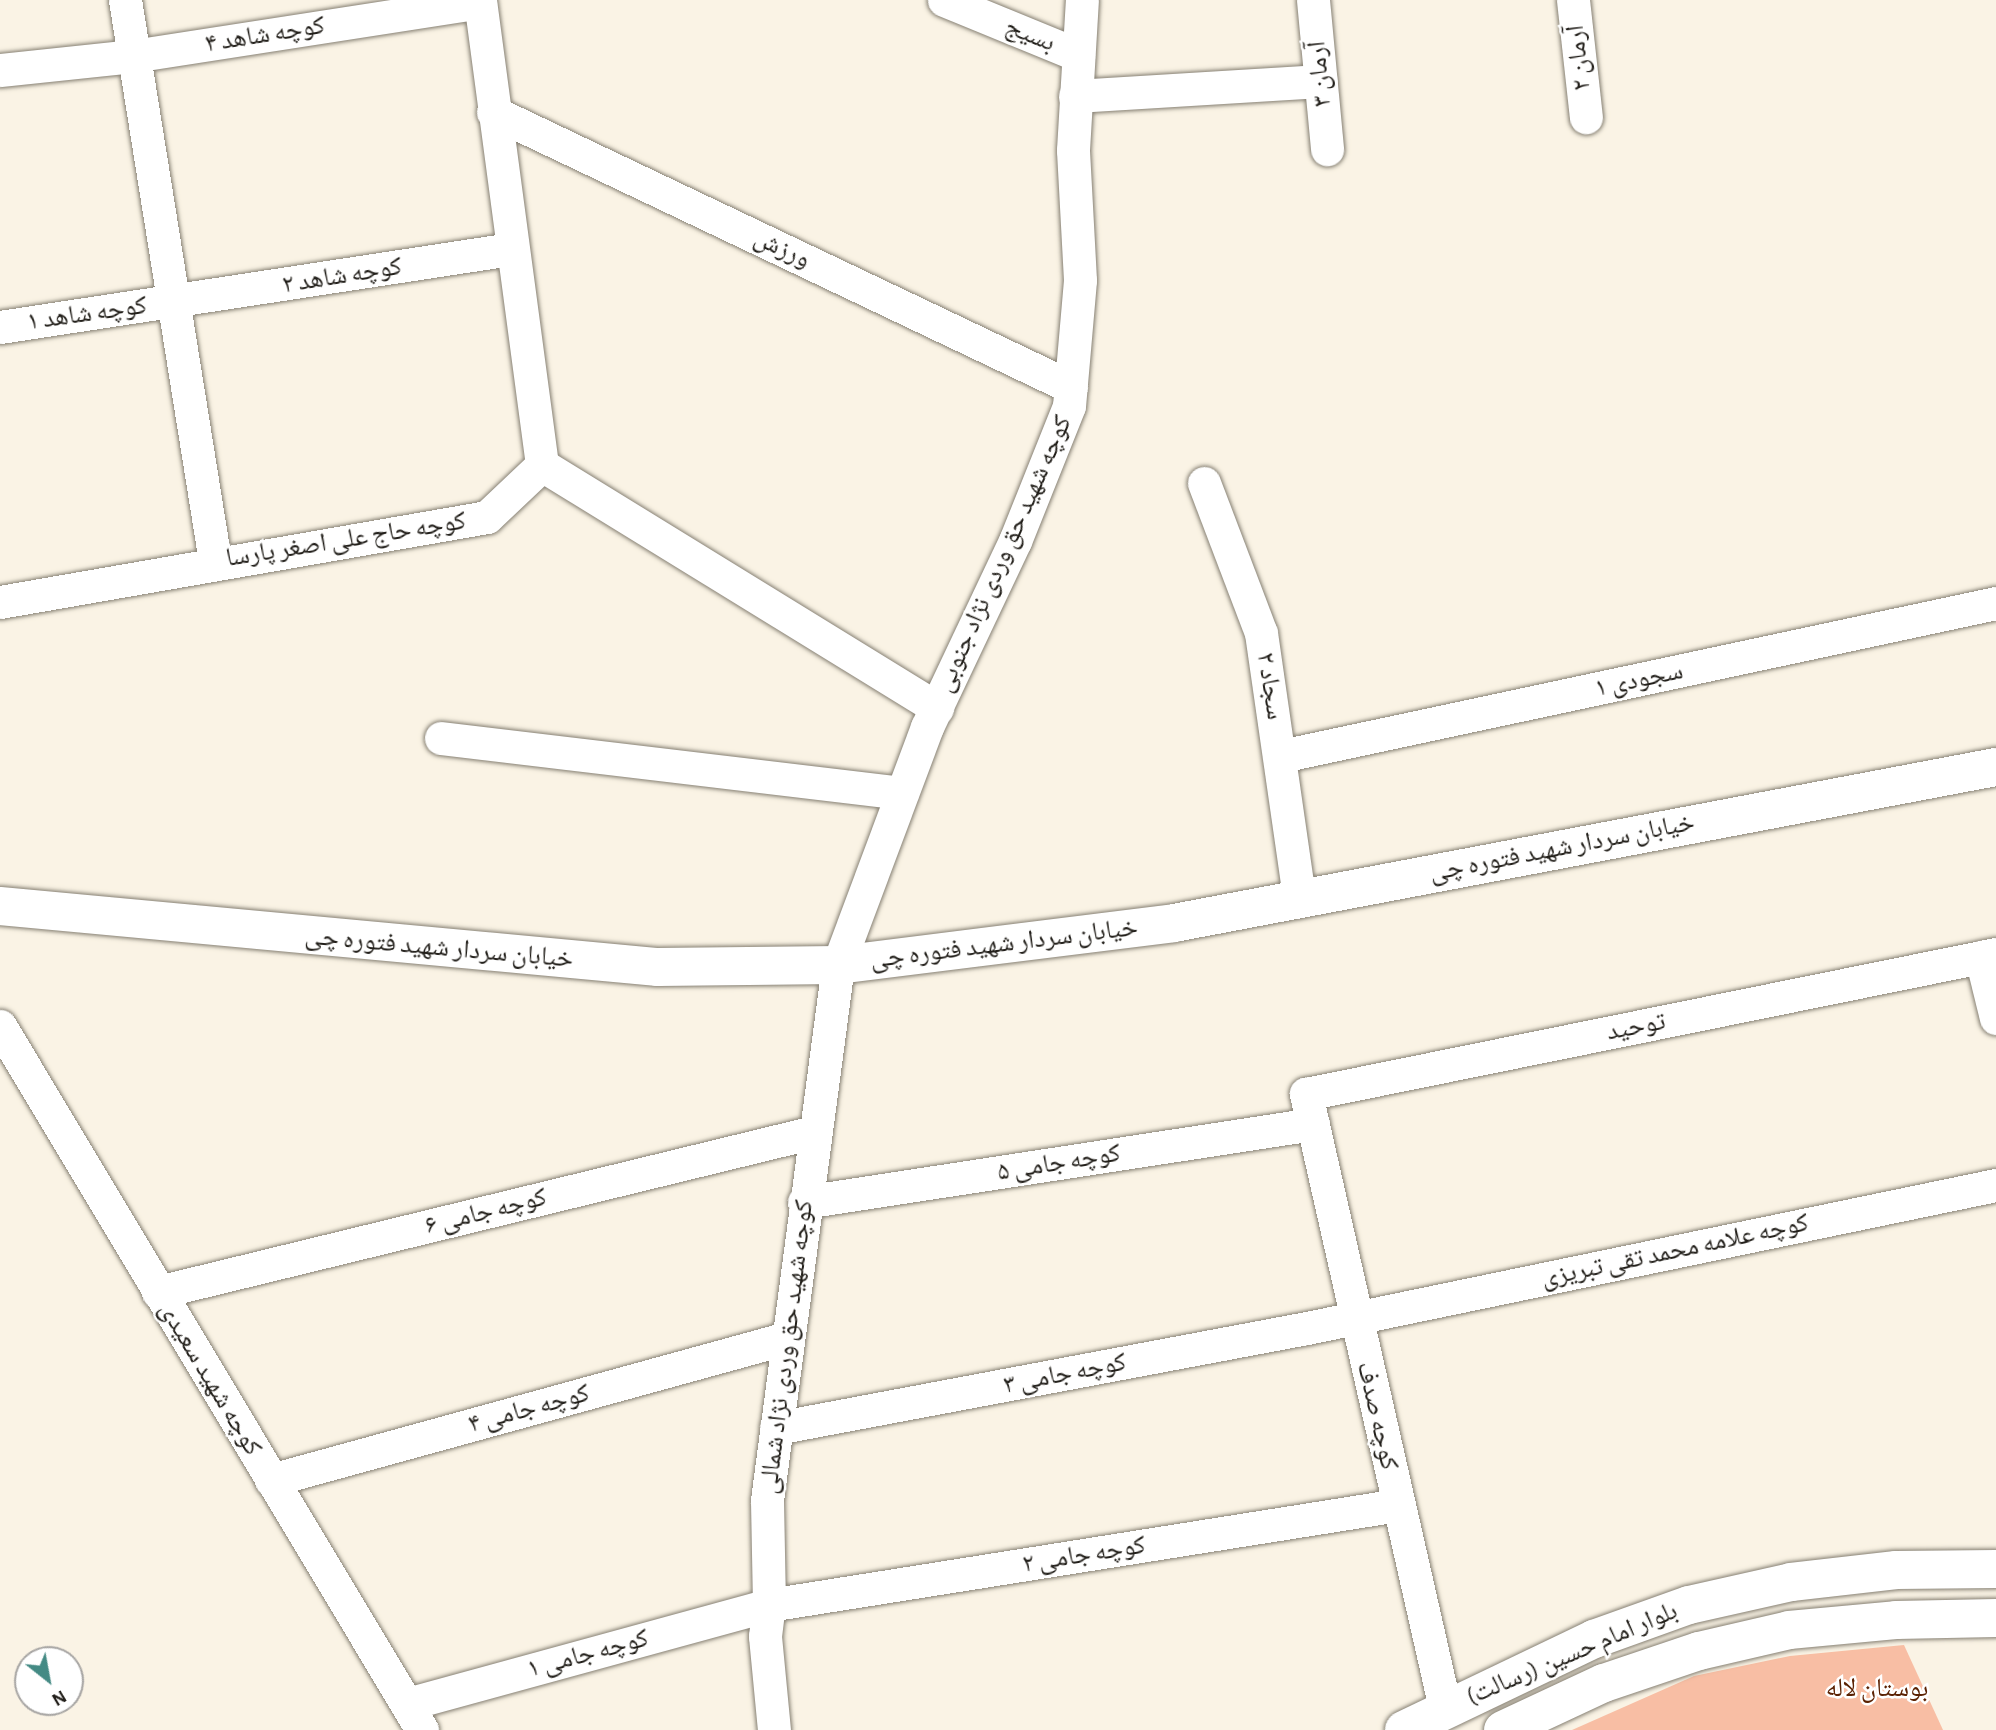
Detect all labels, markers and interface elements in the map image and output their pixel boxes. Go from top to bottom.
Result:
street label: کوچه شاهد ۴ [203,10,327,60]
street label: بسیج [1000,11,1060,59]
street label: آرمان ۲ [1560,24,1598,92]
street label: آرمان ۳ [1302,40,1338,108]
street label: ورزش [749,222,815,276]
street label: کوچه شاهد ۲ [280,251,404,301]
street label: کوچه شاهد ۱ [25,290,149,338]
street label: کوچه شهید حق وردی نژاد جنوبی [929,411,1079,697]
street label: کوچه حاج علی اصغر پارسا [224,506,468,574]
street label: سجاد ۲ [1249,650,1291,722]
street label: سجودی ۱ [1592,655,1686,705]
street label: خیابان سردار شهید فتوره چی [1427,807,1697,889]
street label: خیابان سردار شهید فتوره چی [868,912,1140,976]
street label: خیابان سردار شهید فتوره چی [303,921,575,975]
street label: توحید [1604,1006,1668,1048]
street label: کوچه جامی ۵ [995,1138,1123,1188]
street label: کوچه جامی ۶ [422,1182,550,1242]
street label: کوچه شهید حق وردی نژاد شمالی [753,1198,821,1496]
street label: کوچه علامه محمد تقی تبریزی [1538,1207,1812,1295]
street label: کوچه شهید سعیدی [152,1296,268,1462]
street label: کوچه جامی ۳ [1001,1347,1129,1401]
street label: کوچه صدف [1349,1359,1405,1473]
street label: کوچه جامی ۴ [465,1378,593,1440]
street label: کوچه جامی ۲ [1020,1530,1148,1580]
street label: بلوار امام حسین (رسالت) [1462,1595,1682,1713]
street label: کوچه جامی ۱ [524,1623,652,1685]
north arrow [14,1646,84,1716]
park label: بوستان لاله [1826,1673,1928,1705]
text: N [48,1686,70,1709]

